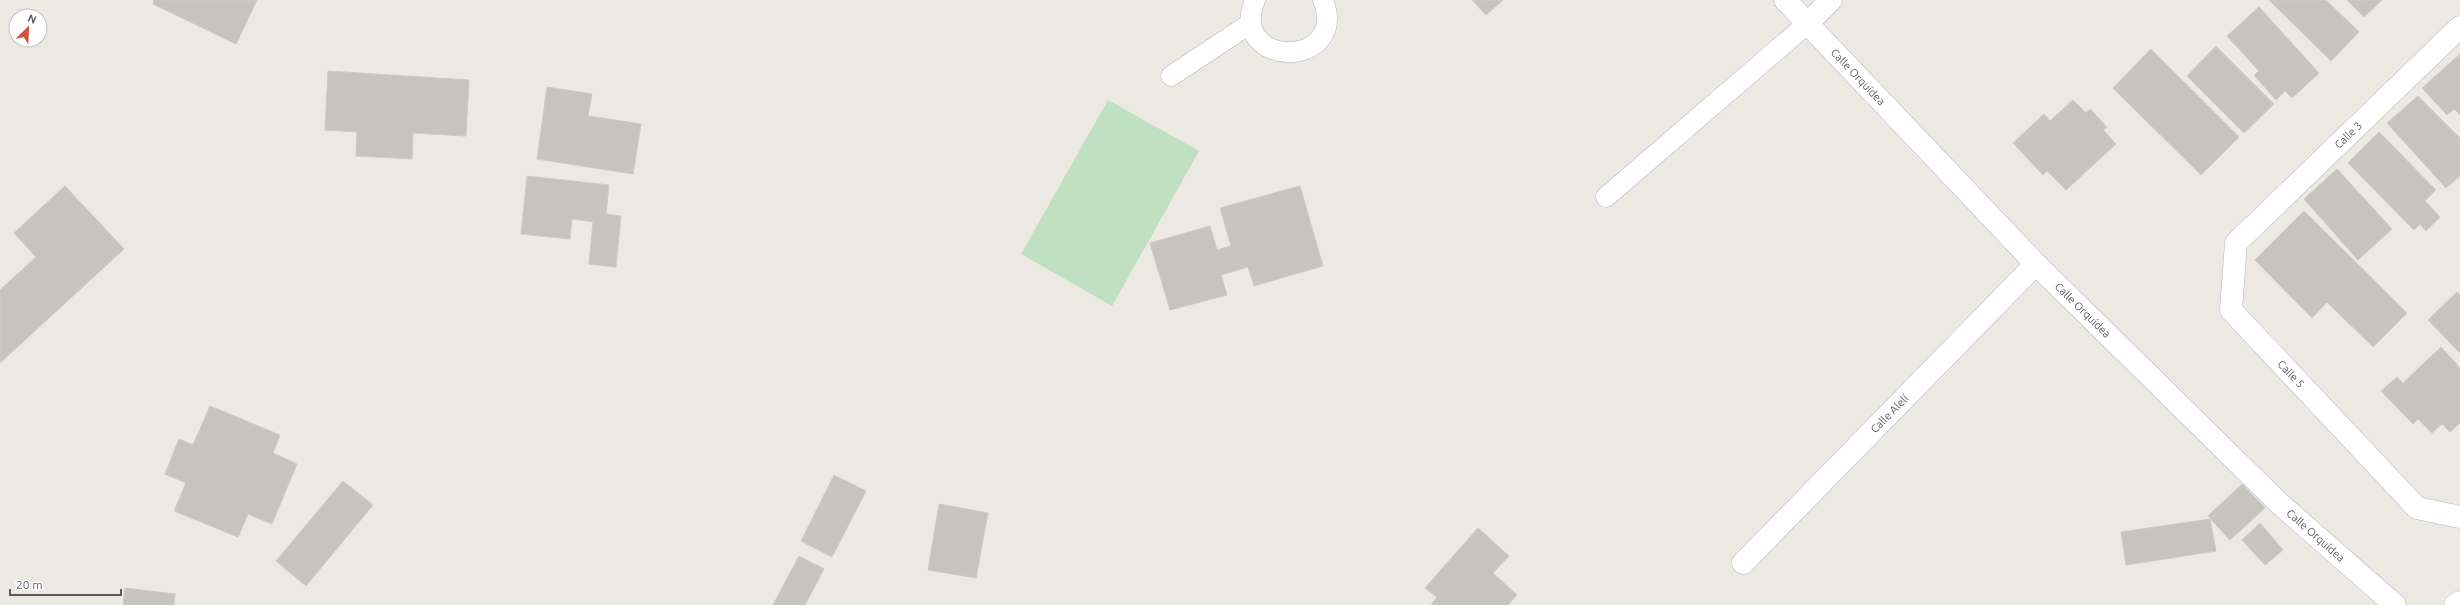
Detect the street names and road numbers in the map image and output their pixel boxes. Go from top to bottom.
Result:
street label: Calle Orquídea [1829,46,1888,107]
street label: Calle 3 [2332,119,2364,151]
street label: Calle Orquídea [2053,280,2113,340]
street label: Calle 5 [2275,358,2307,390]
street label: Calle Alelí [1868,392,1911,435]
street label: Calle Orquídea [2284,507,2347,564]

